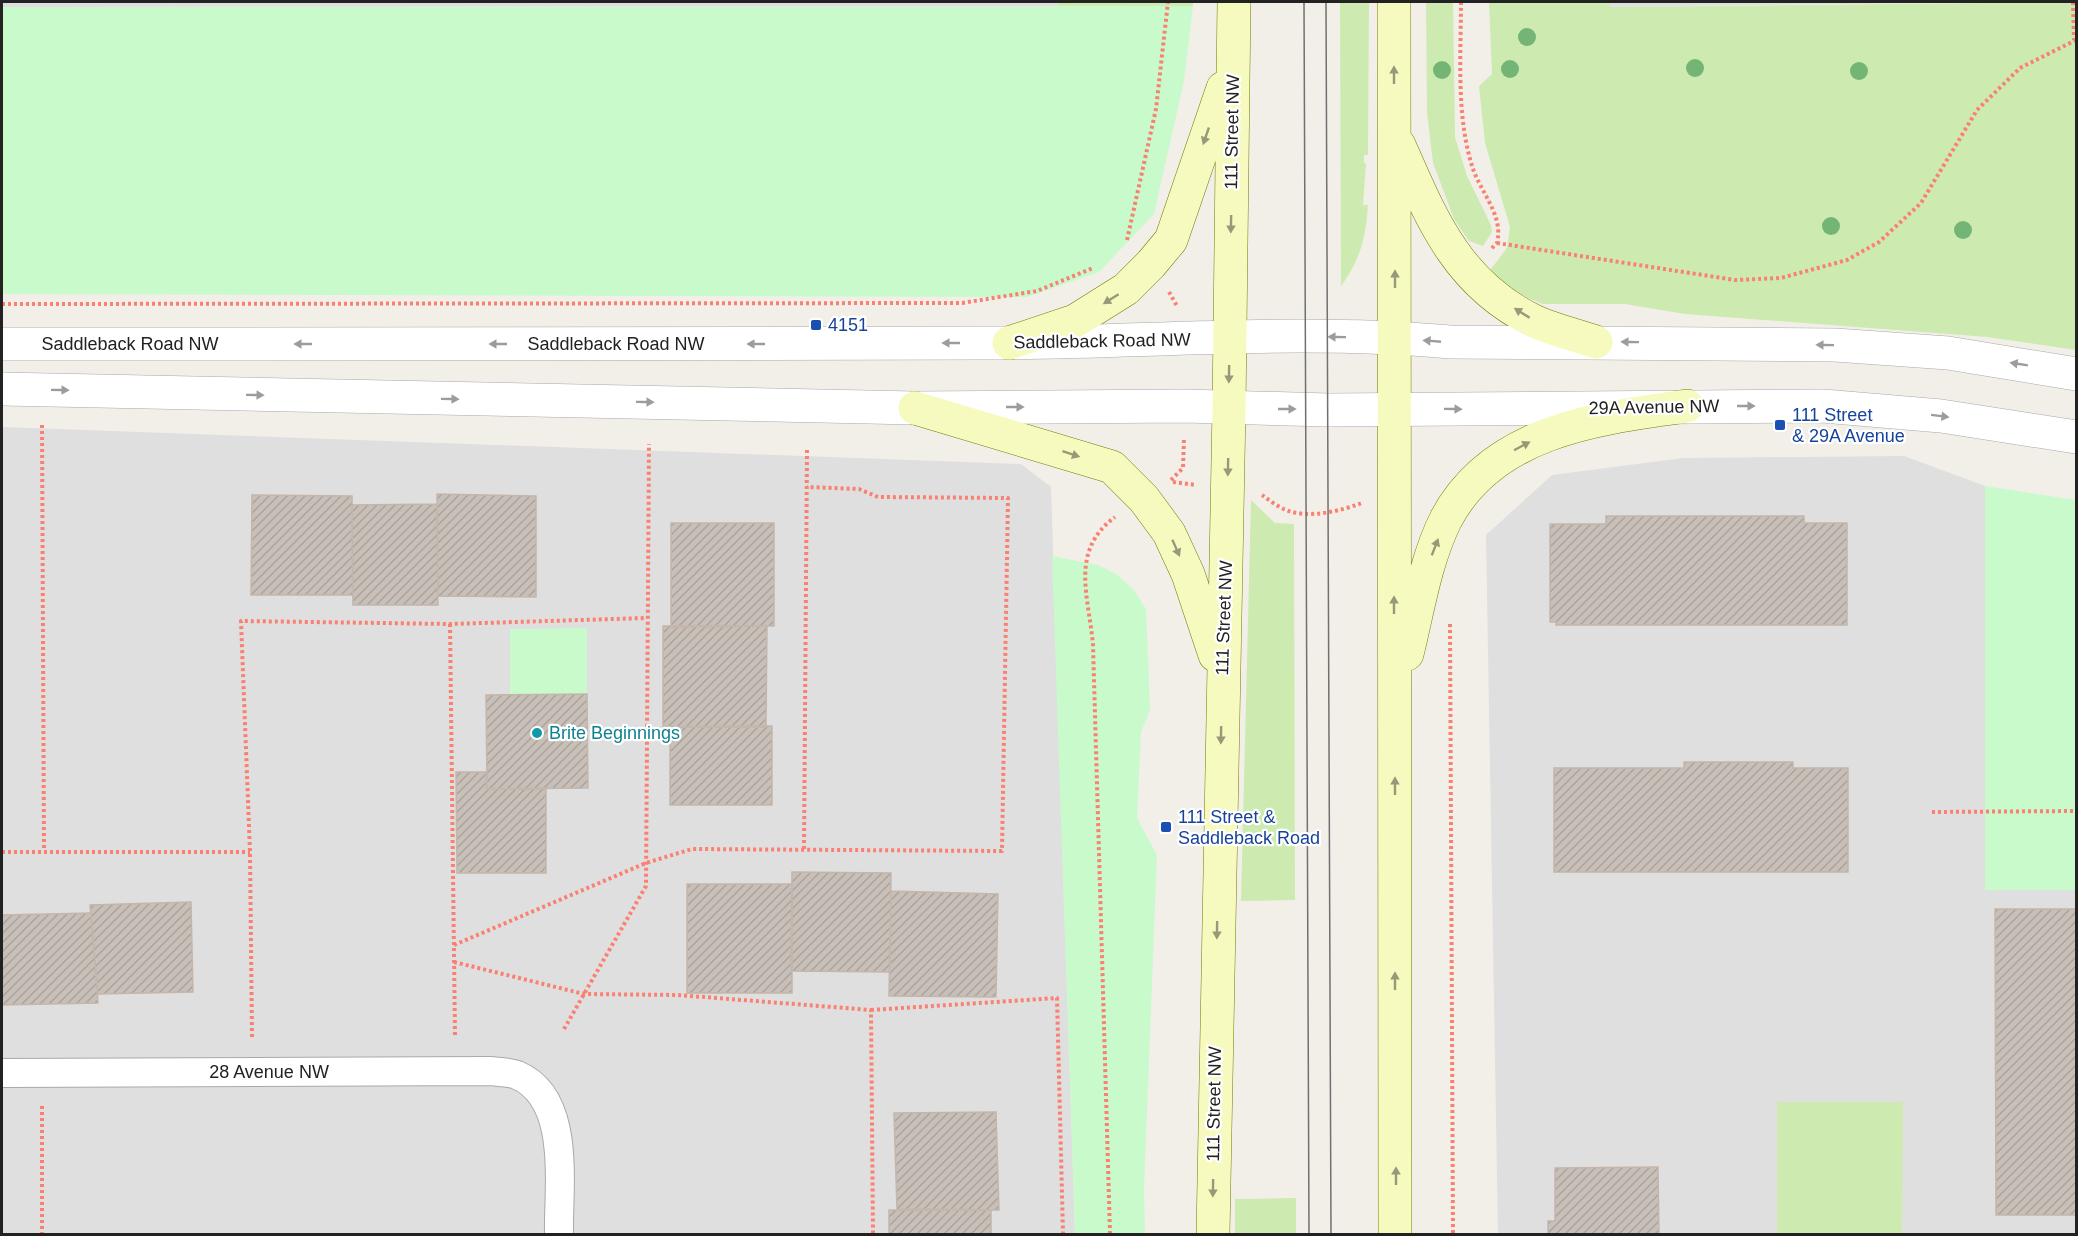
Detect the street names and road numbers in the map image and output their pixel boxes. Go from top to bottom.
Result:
street label: 111 Street NW [1221,74,1243,190]
street label: Saddleback Road NW [1013,329,1191,353]
street label: Saddleback Road NW [41,334,219,354]
street label: Saddleback Road NW [527,334,705,354]
street label: 29A Avenue NW [1588,396,1720,418]
street label: 111 Street NW [1212,560,1236,676]
street label: 111 Street NW [1203,1046,1225,1162]
street label: 28 Avenue NW [209,1062,329,1082]

